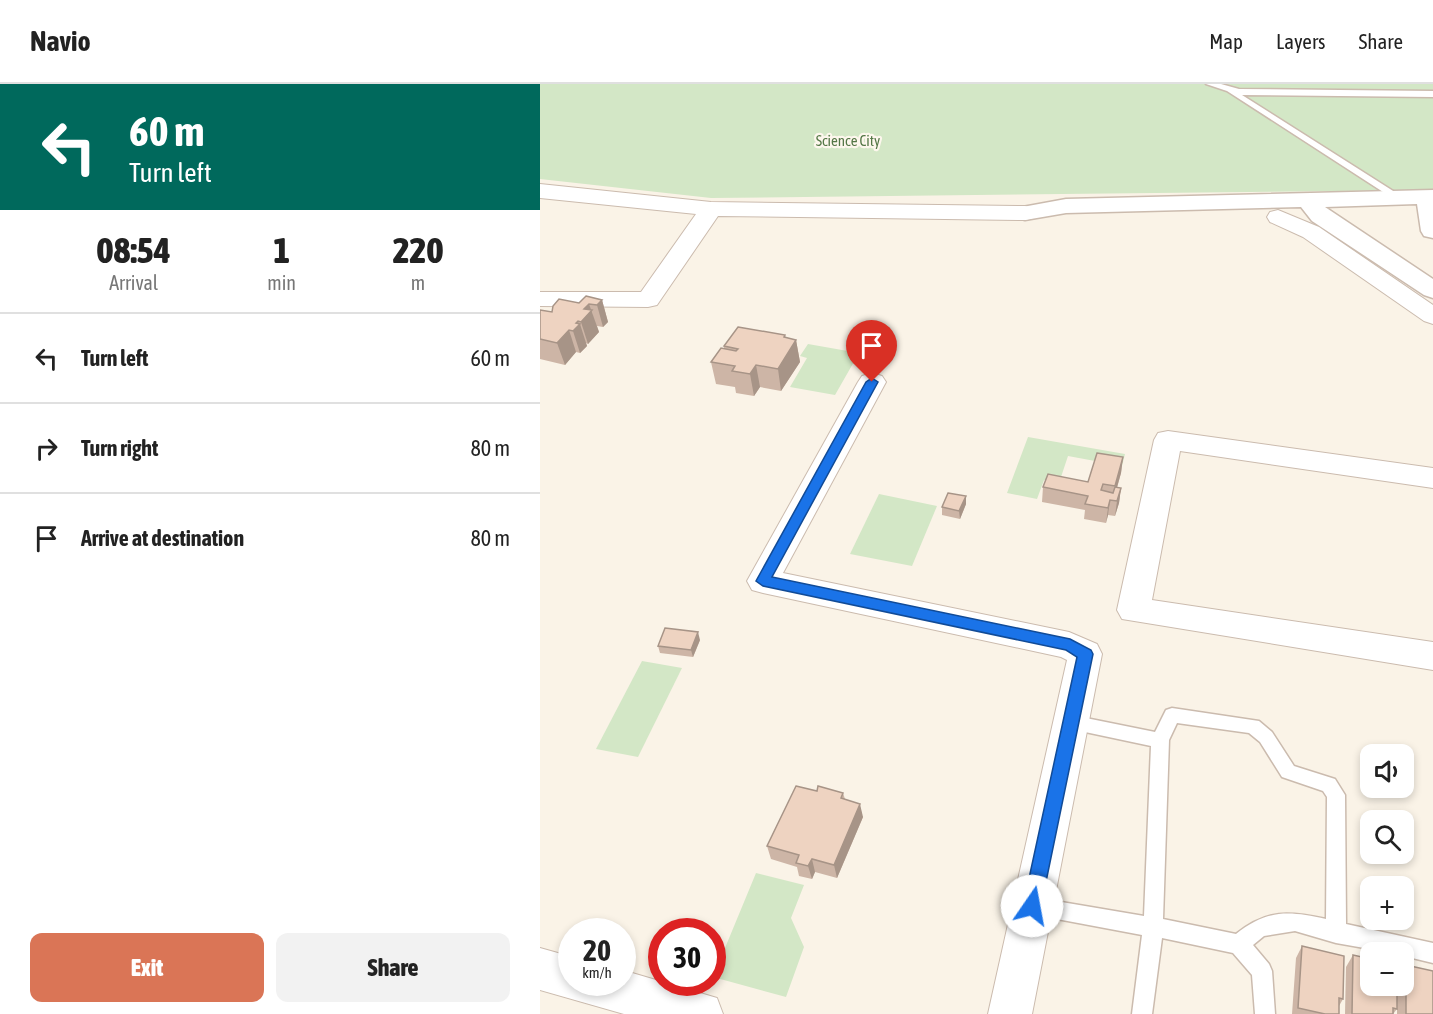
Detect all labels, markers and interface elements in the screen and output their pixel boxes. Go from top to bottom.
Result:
text: Navio [30,25,91,57]
text: Map [1209,29,1243,53]
text: Layers [1276,29,1326,53]
text: Share [1359,29,1403,53]
text: 60 m [129,107,204,155]
icon: left [30,108,108,186]
park label: Science City [816,132,880,149]
text: Turn left [129,157,212,188]
text: 08:54 [97,229,171,271]
text: 1 [273,229,290,271]
text: 220 [393,229,443,271]
text: Arrival [109,271,158,294]
text: min [267,271,296,294]
text: m [411,271,425,294]
pin [846,320,897,382]
icon: arrive [855,329,888,362]
icon: left [30,342,63,375]
text: Turn left [81,345,148,371]
text: 60 m [470,345,510,371]
icon: right [30,432,63,465]
text: Turn right [81,435,158,461]
text: 80 m [470,435,510,461]
icon: arrive [30,522,63,555]
text: Arrive at destination [81,525,244,551]
text: 80 m [470,525,510,551]
map controls [1360,744,1414,996]
button: sound [1360,744,1414,798]
button: search [1360,810,1414,864]
position arrow [1000,874,1064,938]
button: + [1360,876,1414,930]
speed limit sign: 30 [648,918,726,996]
button: Exit [30,933,264,1002]
button: Share [276,933,510,1002]
text: 20 [583,933,611,967]
button: − [1360,942,1414,996]
text: km/h [582,964,612,981]

